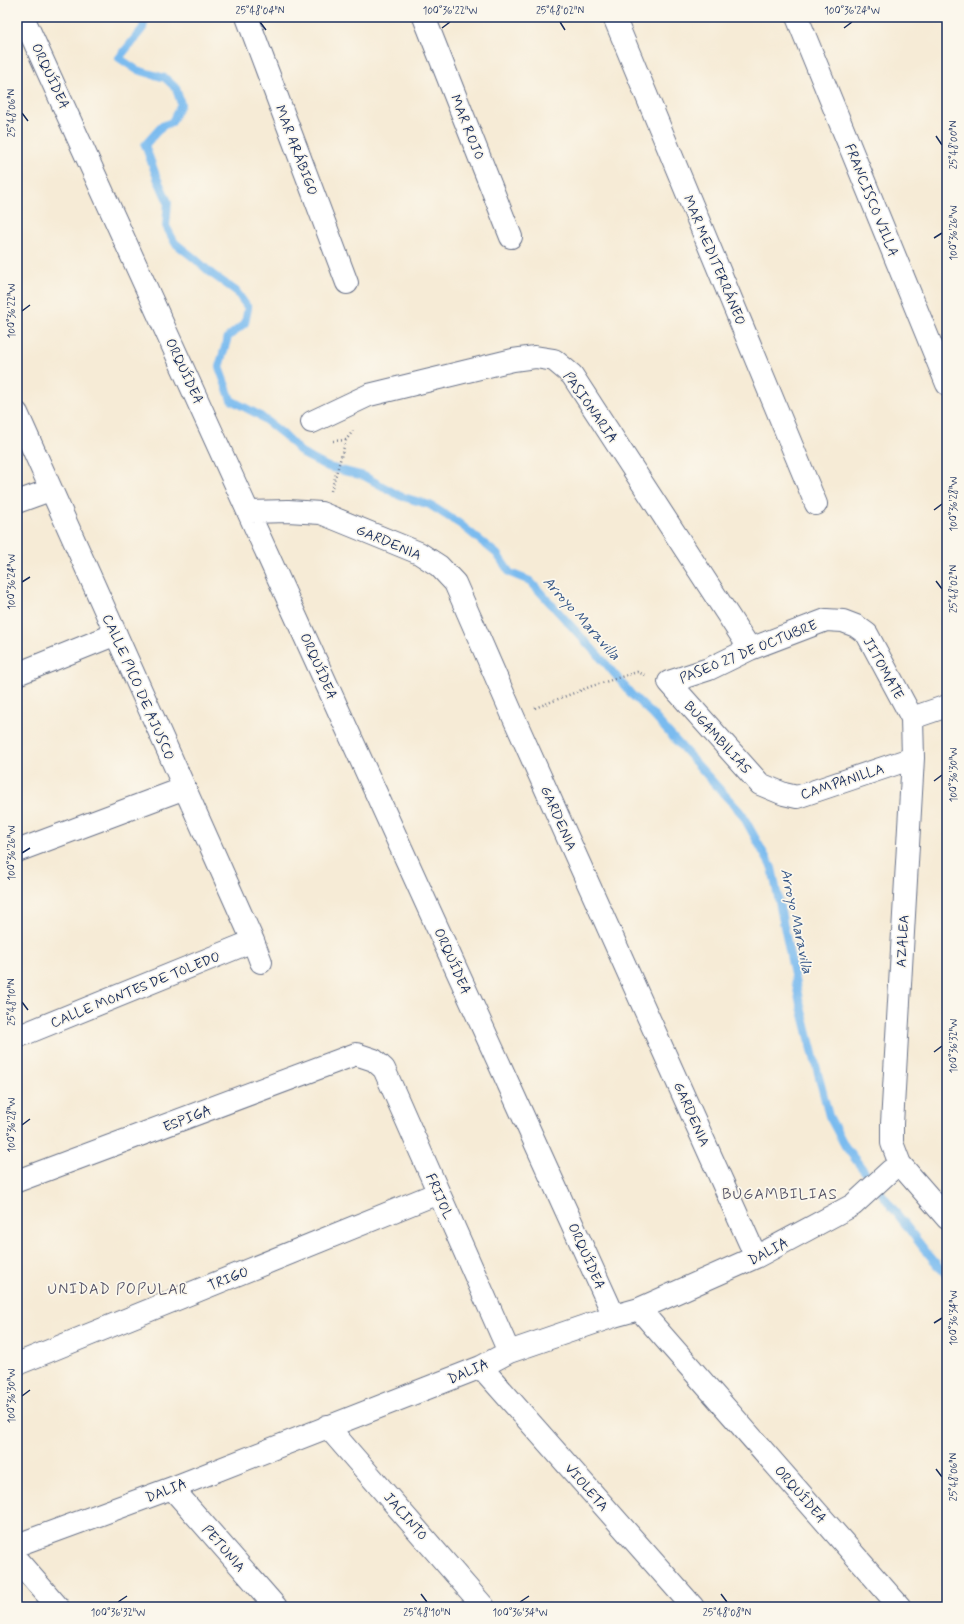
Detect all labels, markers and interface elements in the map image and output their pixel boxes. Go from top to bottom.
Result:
text: 25°48'04"N [236,4,285,18]
text: 100°36'22"W [423,4,477,18]
text: 25°48'02"N [536,4,584,18]
text: 100°36'24"W [824,4,880,18]
street label: ORQUÍDEA [27,41,73,112]
text: 25°48'06"N [5,88,19,137]
street label: MAR ROJO [446,92,488,163]
street label: MAR ARÁBIGO [271,103,322,198]
text: 25°48'00"N [947,120,961,169]
street label: FRANCISCO VILLA [840,141,902,260]
street label: MAR MEDITERRÁNEO [679,193,750,328]
text: 100°36'26"W [947,206,961,260]
text: 100°36'22"W [5,284,19,338]
street label: ORQUÍDEA [161,336,207,407]
street label: PASIONARIA [559,368,621,447]
text: 100°36'28"W [947,477,961,531]
street label: GARDENIA [353,521,424,565]
text: 100°36'24"W [5,554,19,610]
text: 25°48'02"N [947,565,961,613]
water label: Arroyo Maravilla [538,572,625,666]
street label: CALLE PICO DE AJUSCO [98,612,178,763]
street label: PASEO 27 DE OCTUBRE [677,616,820,688]
street label: ORQUÍDEA [296,630,341,702]
street label: JITOMATE [859,634,908,703]
street label: BUGAMBILIAS [680,697,755,778]
text: 100°36'30"W [947,748,961,802]
street label: CAMPANILLA [798,760,887,804]
street label: GARDENIA [536,783,580,854]
text: 100°36'26"W [5,826,19,880]
water label: Arroyo Maravilla [775,867,817,976]
street label: AZALEA [893,914,913,968]
street label: ORQUÍDEA [430,925,475,997]
street label: CALLE MONTES DE TOLEDO [48,948,223,1032]
text: 25°48'10"N [5,978,19,1026]
text: 100°36'32"W [947,1019,961,1073]
street label: GARDENIA [669,1079,713,1150]
text: 100°36'28"W [5,1098,19,1152]
street label: ESPIGA [161,1102,214,1136]
street label: FRIJOL [421,1171,457,1222]
district label: BUGAMBILIAS [722,1185,838,1205]
street label: ORQUÍDEA [564,1220,609,1292]
street label: DALIA [745,1234,792,1270]
street label: TRIGO [205,1263,251,1295]
district label: UNIDAD POPULAR [47,1280,189,1300]
text: 100°36'34"W [947,1290,961,1346]
street label: DALIA [445,1355,492,1389]
text: 100°36'30"W [5,1369,19,1423]
text: 25°48'06"N [947,1452,961,1501]
street label: VIOLETA [561,1460,612,1515]
street label: ORQUÍDEA [770,1462,830,1527]
street label: DALIA [143,1475,190,1507]
street label: JACINTO [379,1489,431,1544]
street label: PETUNIA [198,1521,249,1576]
text: 100°36'32"W [91,1606,145,1620]
text: 25°48'10"N [403,1606,451,1620]
text: 100°36'34"W [492,1606,548,1620]
text: 25°48'08"N [703,1606,752,1620]

